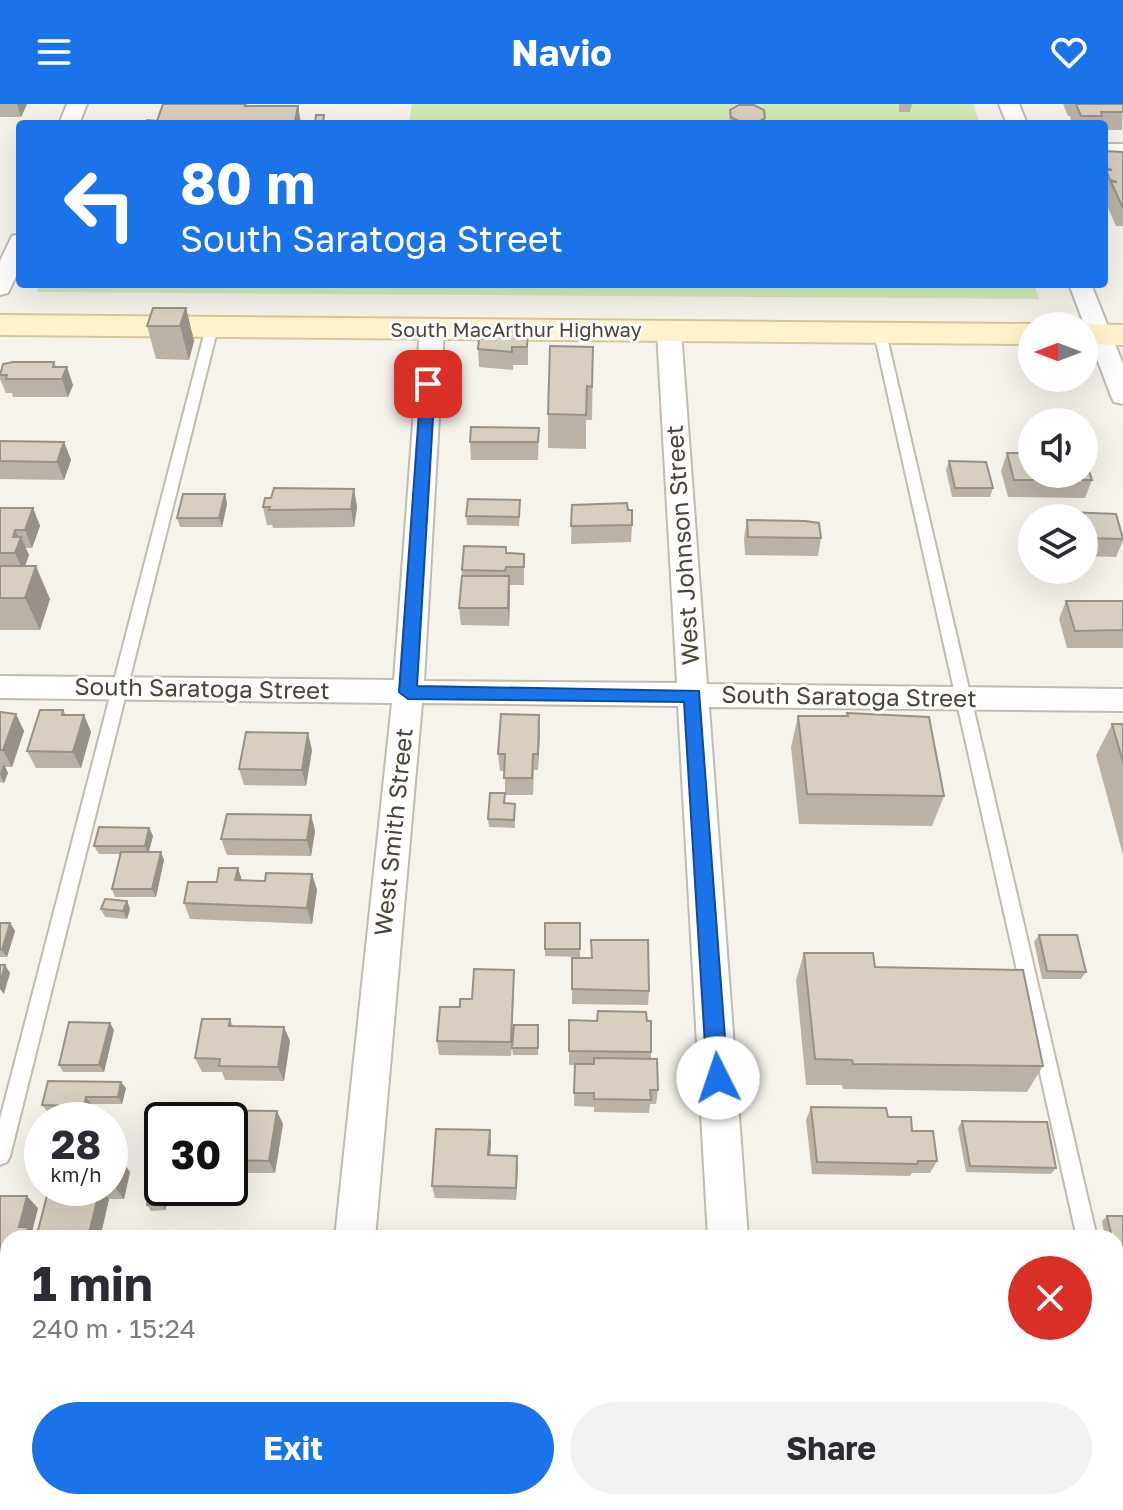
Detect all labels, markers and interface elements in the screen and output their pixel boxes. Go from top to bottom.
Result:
icon: menu [32,30,76,74]
icon: heart [1047,30,1091,74]
text: Navio [511,31,612,74]
text: 80 m [180,149,315,216]
icon: left [48,152,152,256]
text: South Saratoga Street [180,217,563,260]
north arrow [1018,312,1098,392]
map controls [1018,312,1098,584]
street label: South MacArthur Highway [390,317,642,341]
pin [394,350,462,418]
icon: arrive [406,362,450,406]
button: sound [1018,408,1098,488]
street label: West Johnson Street [659,424,704,666]
button: layers [1018,504,1098,584]
street label: South Saratoga Street [74,671,330,704]
street label: South Saratoga Street [721,679,977,712]
street label: West Smith Street [367,727,418,937]
position arrow [676,1036,760,1120]
speed limit sign: 30 [144,1102,248,1206]
text: 28 [51,1120,101,1168]
text: km/h [51,1162,101,1186]
text: 1 min [32,1254,153,1312]
button: close [1008,1256,1092,1340]
text: 240 m · 15:24 [32,1313,196,1344]
button: Exit [32,1402,554,1494]
button: Share [570,1402,1092,1494]

